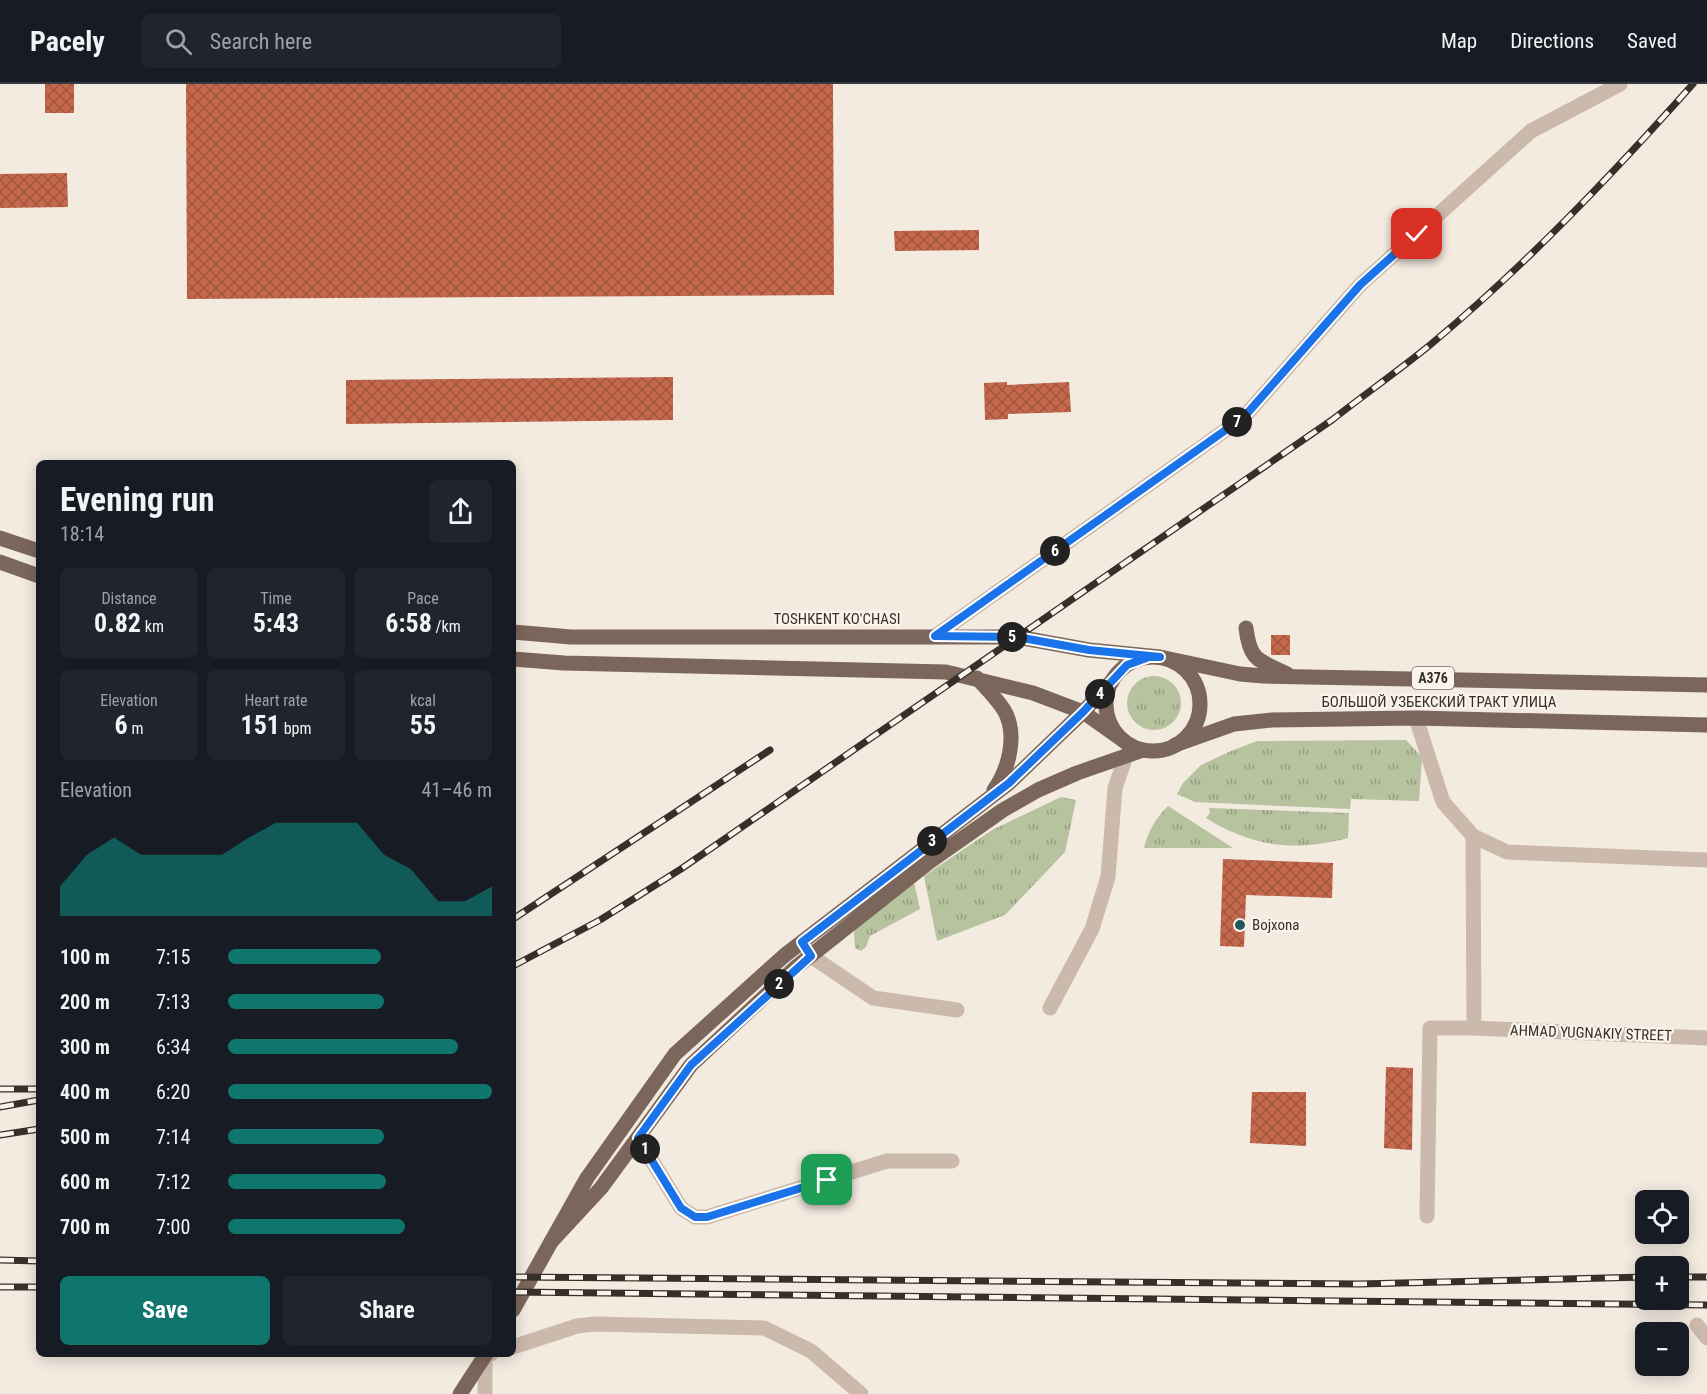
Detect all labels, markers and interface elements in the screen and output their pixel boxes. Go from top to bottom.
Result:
search box [141,14,561,68]
text: Pacely [30,25,105,58]
icon: search [162,25,195,58]
text: Search here [210,29,312,54]
text: Map [1441,29,1477,53]
text: Directions [1510,29,1594,53]
text: Saved [1627,29,1677,53]
pin [1391,208,1442,259]
icon: check [1400,217,1433,250]
pin: 7 [1222,407,1252,437]
text: 7 [1233,412,1241,431]
text: Evening run [60,480,215,519]
button: share [429,480,492,543]
text: 18:14 [60,522,104,546]
pin: 6 [1040,536,1070,566]
text: 6 [1051,541,1059,560]
text: Distance [101,589,157,608]
text: Time [260,589,292,608]
text: Pace [407,589,439,608]
text: 0.82 [94,608,141,638]
text: 5:43 [253,608,299,638]
text: 6:58 [385,608,432,638]
street label: TOSHKENT KO'CHASI [773,610,901,628]
text: km [141,617,164,636]
text: /km [432,617,461,636]
pin: 5 [997,622,1027,652]
text: 5 [1008,627,1016,646]
road number: A376 [1412,667,1454,689]
pin: 4 [1085,679,1115,709]
text: 4 [1096,684,1104,703]
text: Elevation [100,691,158,710]
text: Heart rate [244,691,308,710]
text: kcal [410,691,436,710]
street label: БОЛЬШОЙ УЗБЕКСКИЙ ТРАКТ УЛИЦА [1322,693,1557,711]
text: 6 [115,710,128,740]
text: 151 [241,710,280,740]
text: 55 [410,710,436,740]
text: m [128,719,143,738]
text: bpm [280,719,311,738]
text: Elevation [60,778,132,802]
text: 41–46 m [421,778,492,802]
pin: 3 [917,826,947,856]
text: 3 [928,831,936,850]
place label: Bojxona [1252,916,1300,934]
marker: Bojxona [1233,918,1247,932]
text: 100 m [60,945,110,969]
text: 7:15 [156,945,190,969]
pin: 2 [764,969,794,999]
text: 2 [775,974,783,993]
text: 200 m [60,990,110,1014]
text: 7:13 [156,990,190,1014]
street label: AHMAD YUGNAKIY STREET [1510,1021,1672,1045]
text: 300 m [60,1035,110,1059]
text: 6:34 [156,1035,190,1059]
text: 400 m [60,1080,110,1104]
text: 6:20 [156,1080,190,1104]
text: 500 m [60,1125,110,1149]
text: 7:14 [156,1125,190,1149]
pin: 1 [630,1134,660,1164]
text: 1 [641,1139,649,1158]
pin [801,1154,852,1205]
icon: arrive [810,1163,843,1196]
text: 600 m [60,1170,110,1194]
text: 7:12 [156,1170,190,1194]
map controls [1635,1190,1689,1376]
button: locate [1635,1190,1689,1244]
text: 700 m [60,1215,110,1239]
text: 7:00 [156,1215,190,1239]
button: + [1635,1256,1689,1310]
button: Save [60,1276,270,1345]
button: Share [282,1276,492,1345]
button: − [1635,1322,1689,1376]

